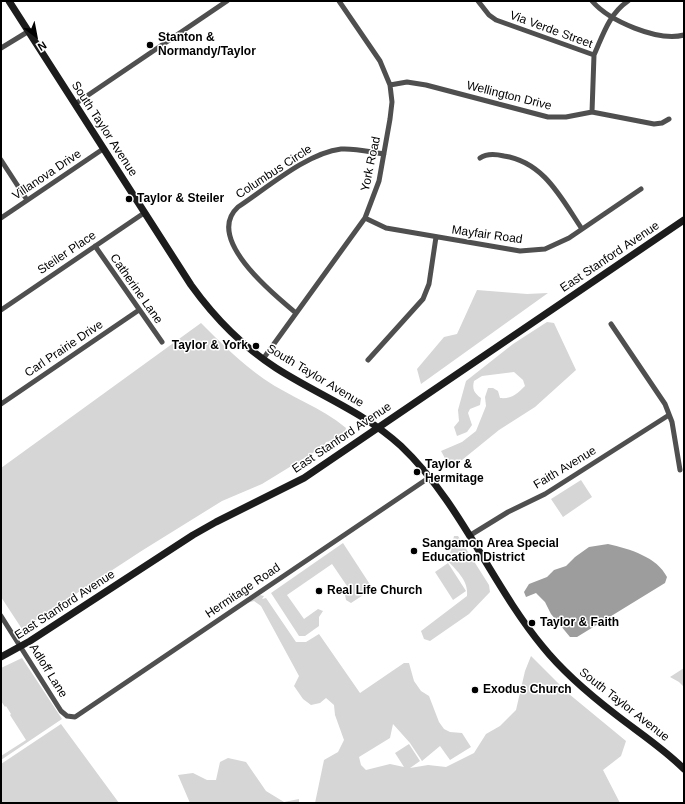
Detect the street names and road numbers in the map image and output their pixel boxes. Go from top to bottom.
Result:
street label: Via Verde Street [508,8,594,52]
street label: Wellington Drive [465,78,553,114]
street label: South Taylor Avenue [68,79,140,179]
street label: York Road [358,135,384,193]
street label: Columbus Circle [233,142,315,202]
street label: Villanova Drive [10,147,84,203]
street label: East Stanford Avenue [558,218,662,296]
street label: Mayfair Road [451,223,523,247]
street label: Steiler Place [35,228,99,278]
street label: Catherine Lane [107,251,165,327]
street label: Carl Prairie Drive [22,317,106,381]
street label: South Taylor Avenue [264,341,366,411]
street label: East Stanford Avenue [290,399,394,477]
street label: Faith Avenue [531,444,599,492]
street label: Hermitage Road [203,561,283,621]
street label: East Stanford Avenue [12,567,118,643]
street label: Adloff Lane [26,642,70,700]
street label: South Taylor Avenue [576,665,672,745]

